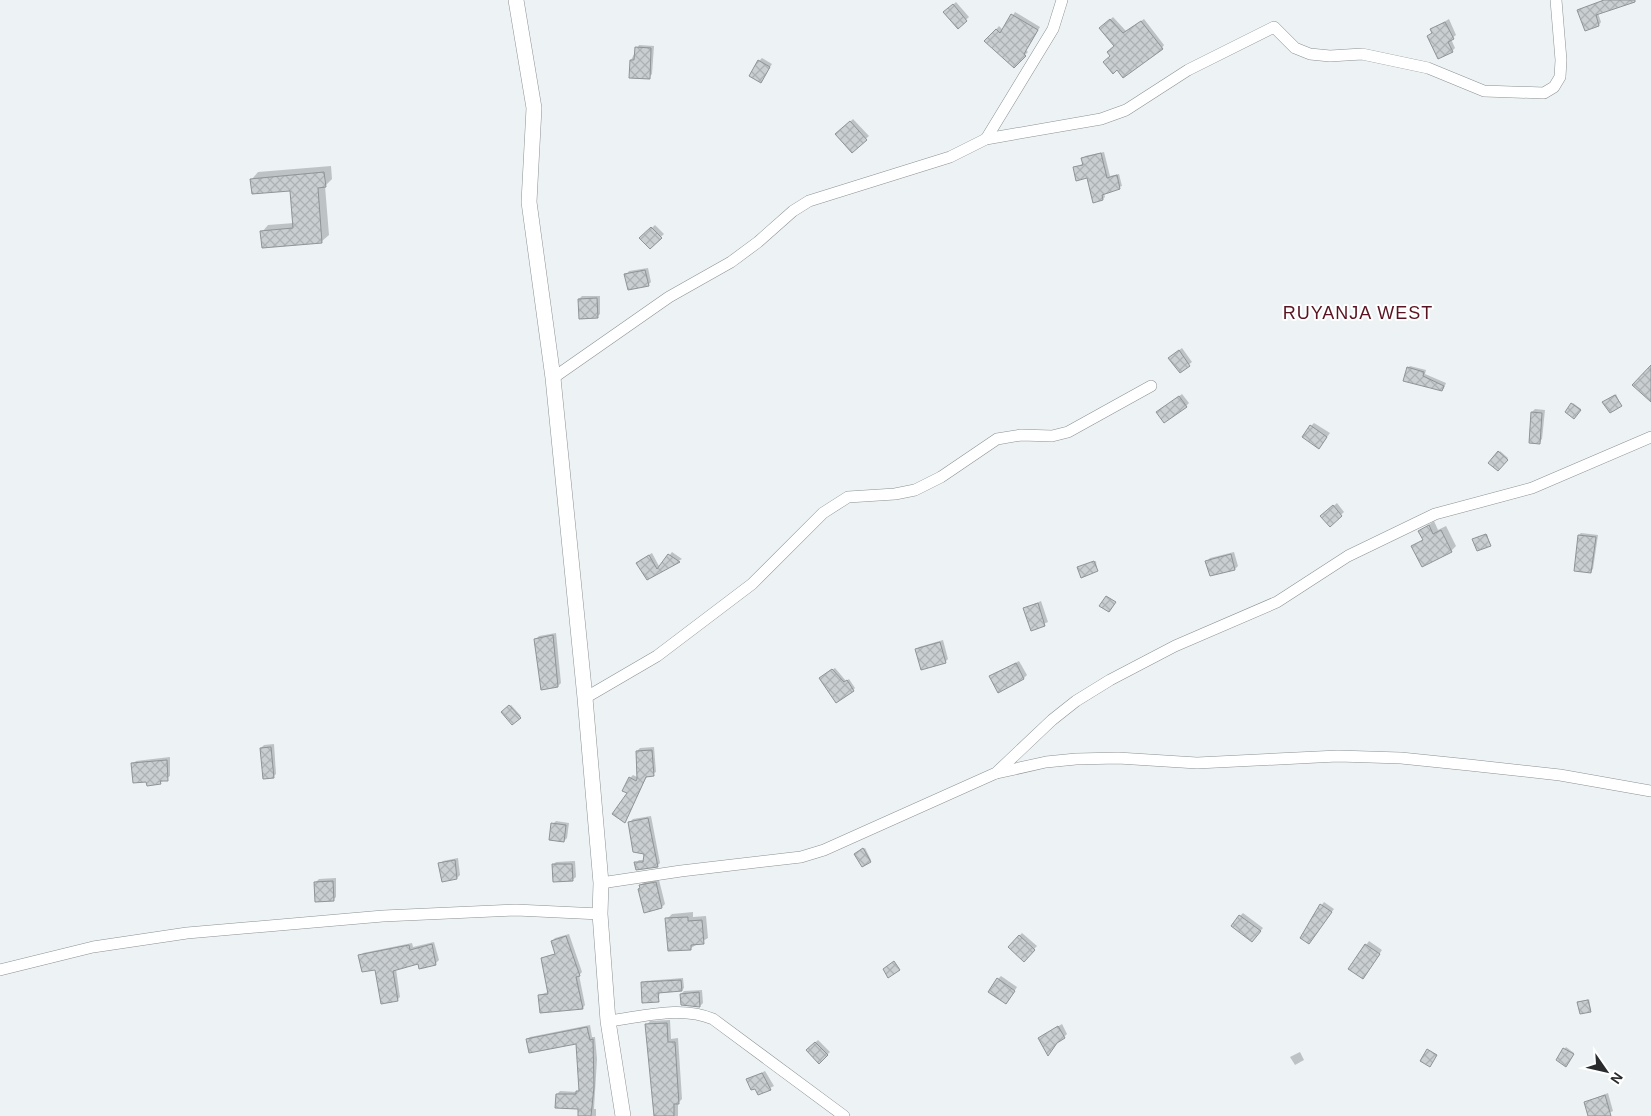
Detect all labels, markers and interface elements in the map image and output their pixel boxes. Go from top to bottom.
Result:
district label: RUYANJA WEST [1283,303,1433,323]
north arrow [1581,1046,1631,1096]
text: N [1607,1070,1626,1087]

